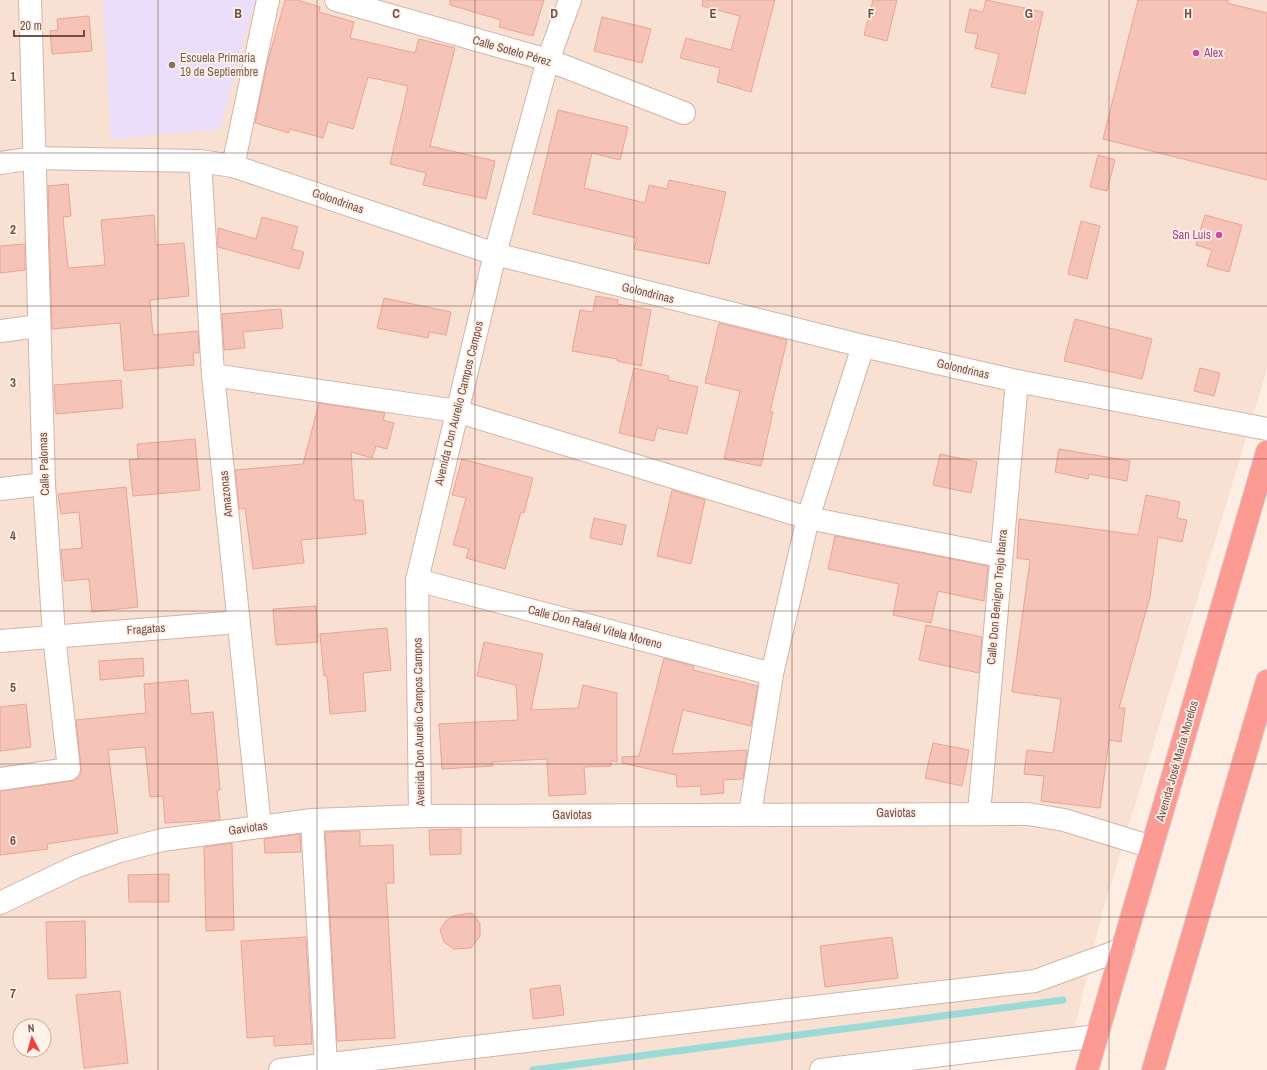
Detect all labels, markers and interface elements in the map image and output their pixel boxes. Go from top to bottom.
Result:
text: B [234,5,242,22]
text: C [392,5,400,22]
text: D [550,5,558,22]
text: E [709,5,717,22]
text: F [868,5,875,22]
text: G [1025,5,1033,22]
text: H [1184,5,1192,22]
scale bar [14,12,84,38]
text: 20 m [20,18,42,34]
street label: Calle Sotelo Pérez [471,32,553,70]
place label: Alex [1203,45,1223,61]
marker: Alex [1191,48,1201,58]
place label: Escuela Primaria 19 de Septiembre [180,50,258,80]
marker: Escuela Primaria 19 de Septiembre [167,60,177,70]
text: 1 [10,68,16,85]
street label: Golondrinas [310,185,366,217]
text: 2 [10,221,16,238]
place label: San Luis [1172,227,1211,243]
marker: San Luis [1214,230,1224,240]
street label: Golondrinas [620,279,676,307]
street label: Avenida Don Aurelio Campos Campos [431,319,487,488]
street label: Golondrinas [935,355,991,383]
text: 3 [10,374,16,391]
street label: Calle Palomas [35,432,53,496]
street label: Amazonas [216,470,236,519]
text: 4 [10,527,16,544]
street label: Calle Don Benigno Trejo Ibarra [983,528,1011,665]
street label: Calle Don Rafaél Vitela Moreno [526,601,664,653]
street label: Fragatas [126,620,166,638]
street label: Avenida Don Aurelio Campos Campos [410,637,428,808]
text: 5 [10,679,16,696]
street label: Avenida José María Morelos [1152,699,1202,824]
street label: Gaviotas [876,805,916,821]
street label: Gaviotas [552,807,592,823]
street label: Gaviotas [227,817,269,839]
text: 6 [10,832,16,849]
text: 7 [10,985,16,1002]
north arrow [12,1018,52,1058]
text: N [27,1021,35,1035]

